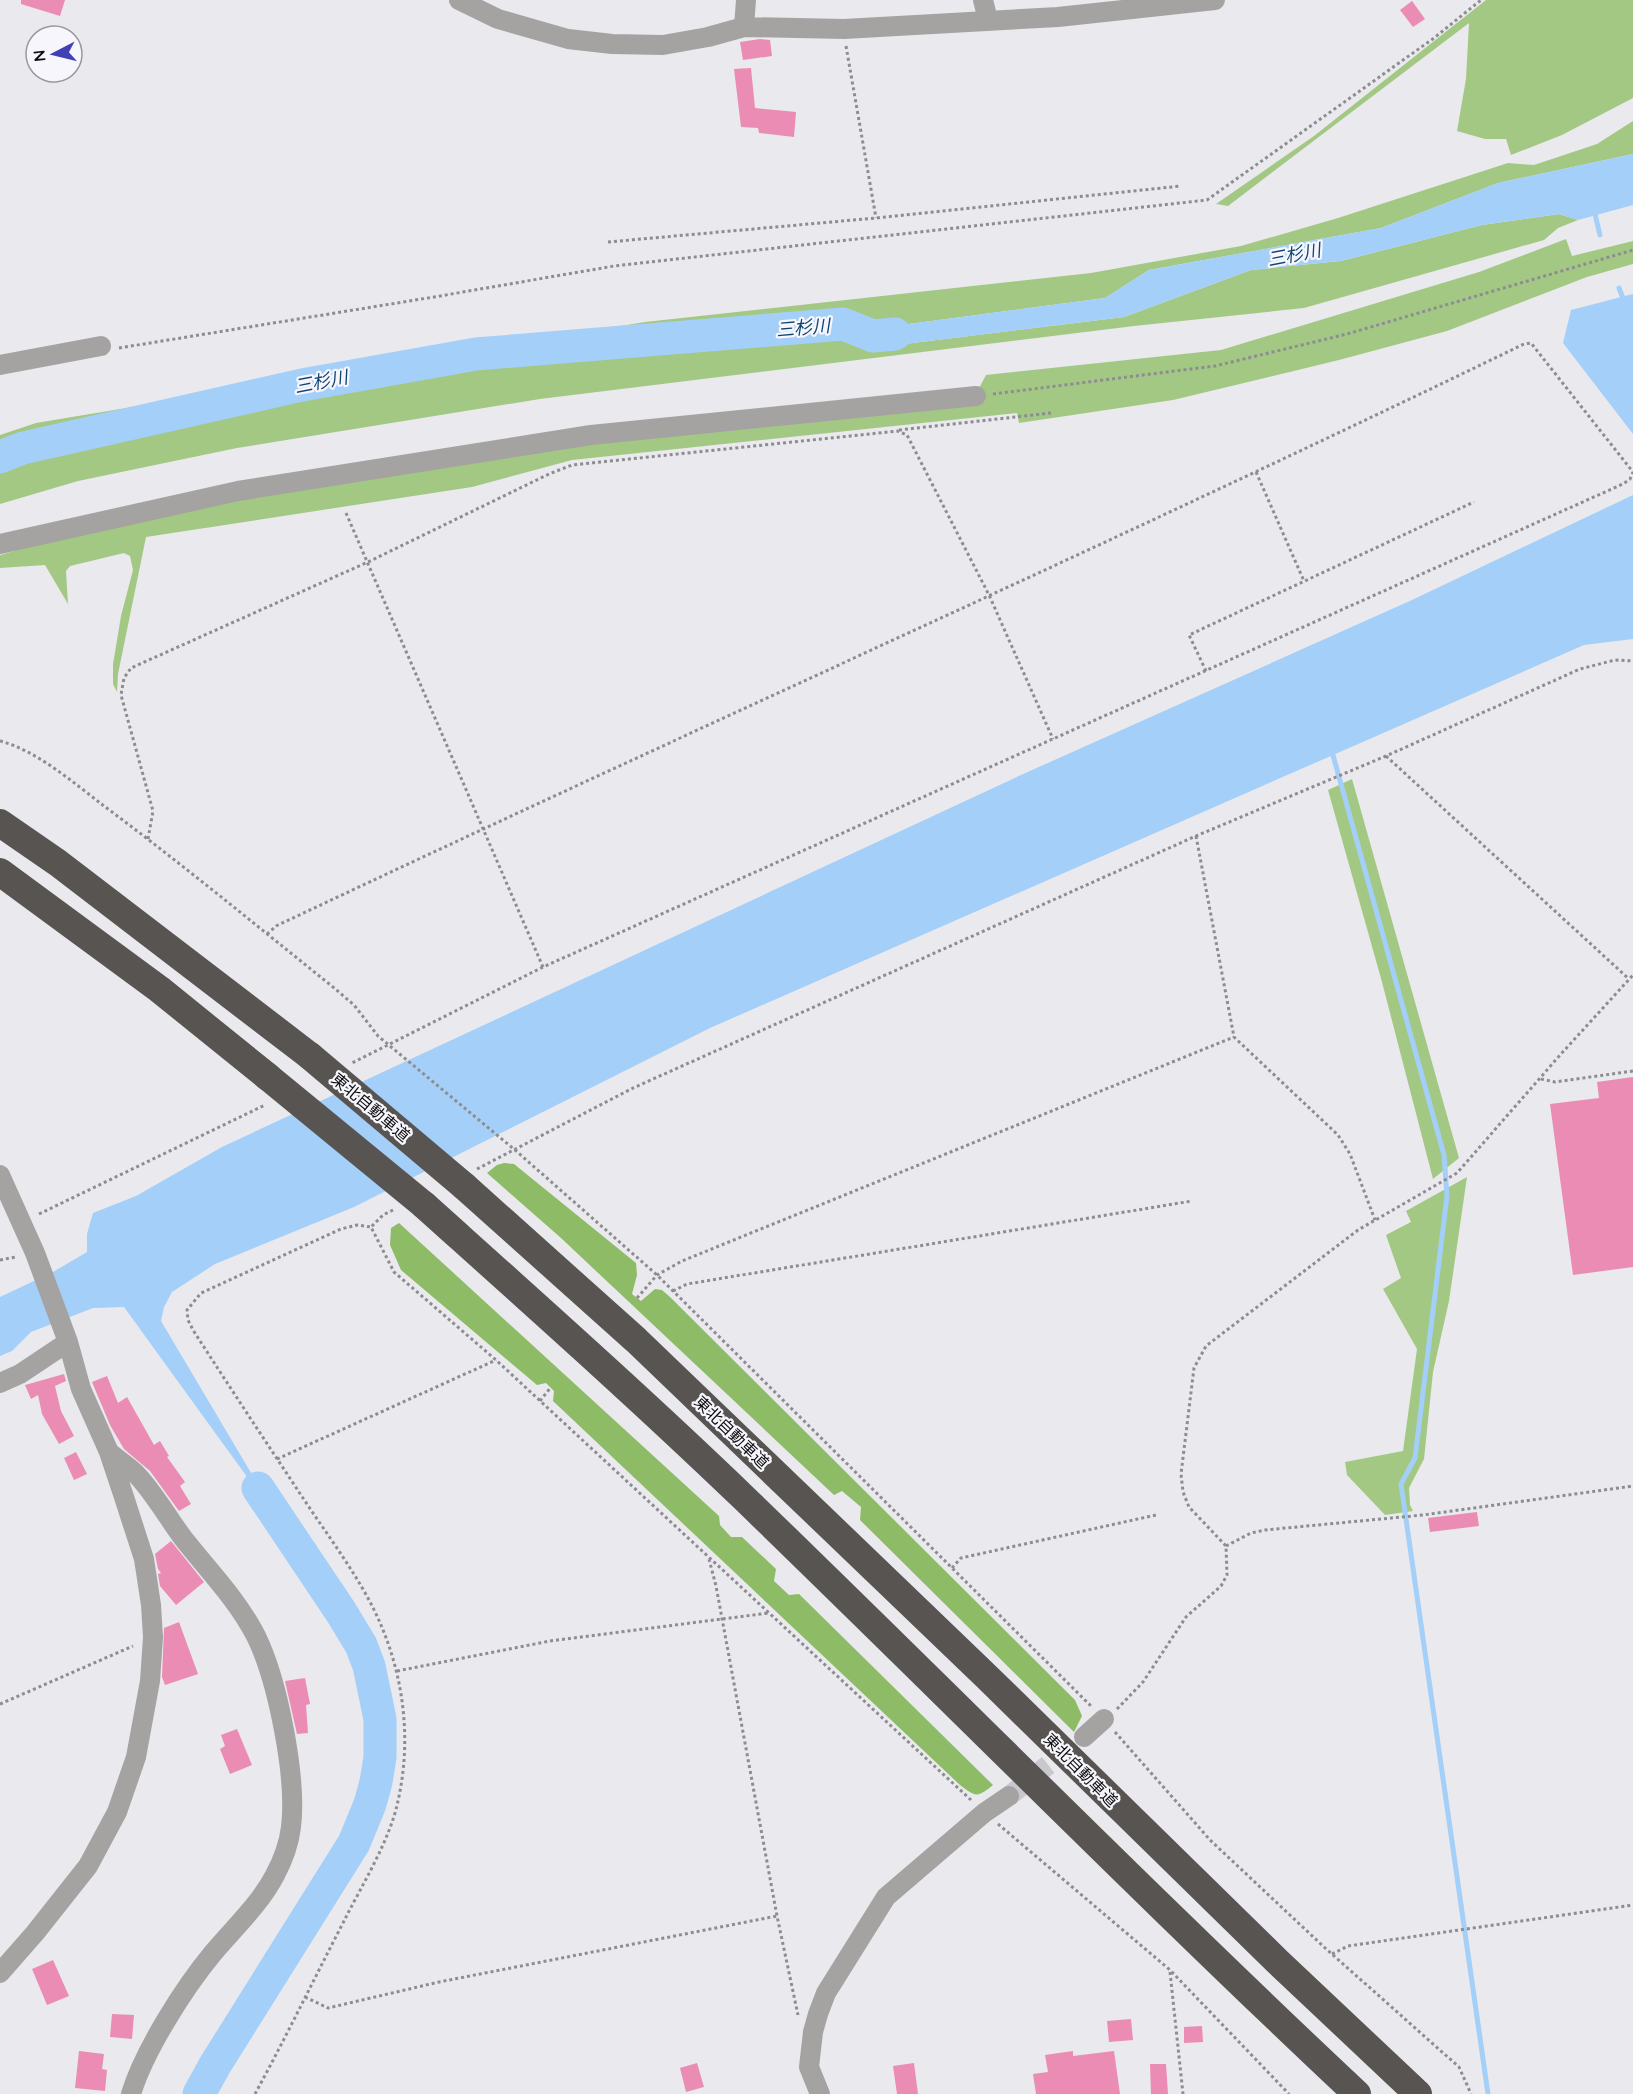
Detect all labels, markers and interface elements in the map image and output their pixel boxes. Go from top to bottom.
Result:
north arrow [24,24,84,84]
text: N [28,49,50,63]
water label: 三杉川 [1265,238,1325,271]
water label: 三杉川 [775,314,833,341]
water label: 三杉川 [292,365,352,398]
street label: 東北自動車道 [328,1068,414,1146]
street label: 東北自動車道 [691,1391,773,1473]
street label: 東北自動車道 [1040,1729,1122,1811]

